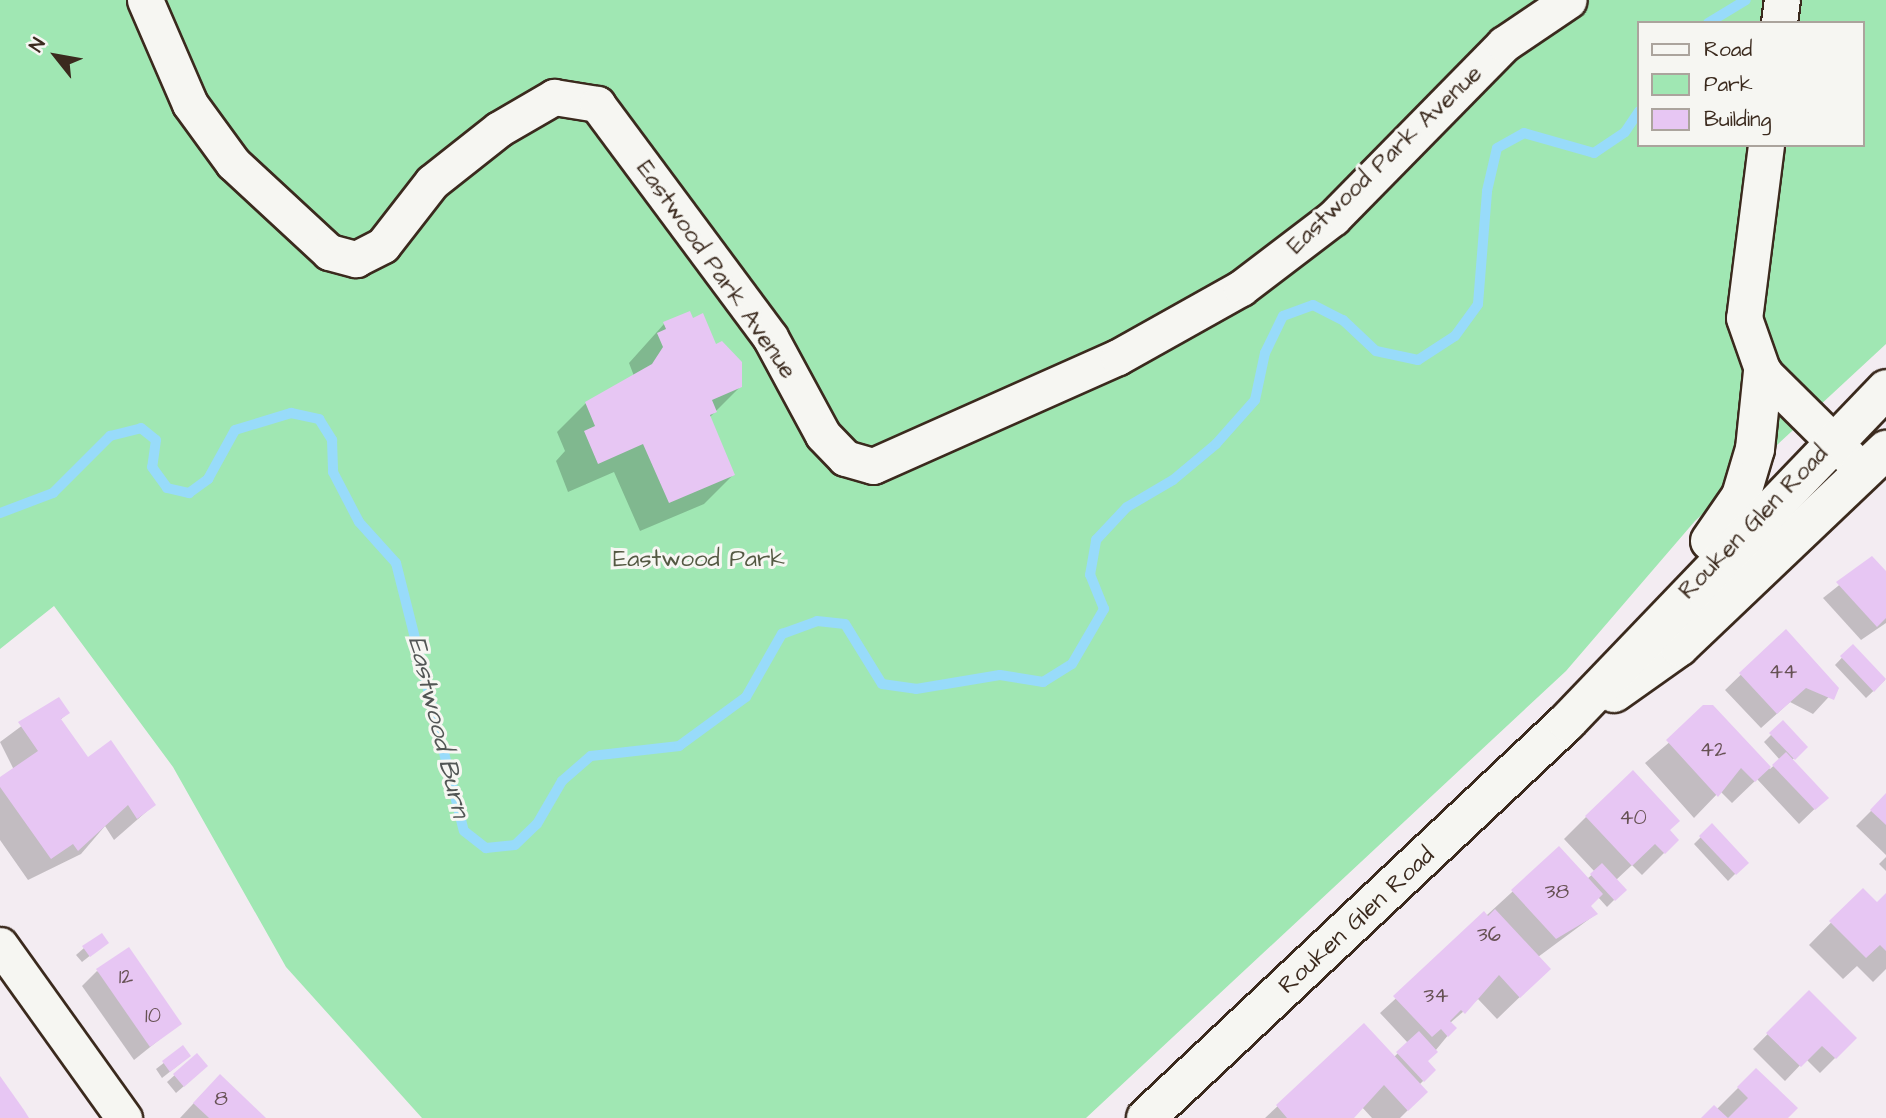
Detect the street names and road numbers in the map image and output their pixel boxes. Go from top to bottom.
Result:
street label: Eastwood Park Avenue [1282,59,1488,261]
street label: Eastwood Park Avenue [630,155,802,385]
street label: Rouken Glen Road [1673,440,1835,606]
street label: Rouken Glen Road [1273,842,1441,1000]

